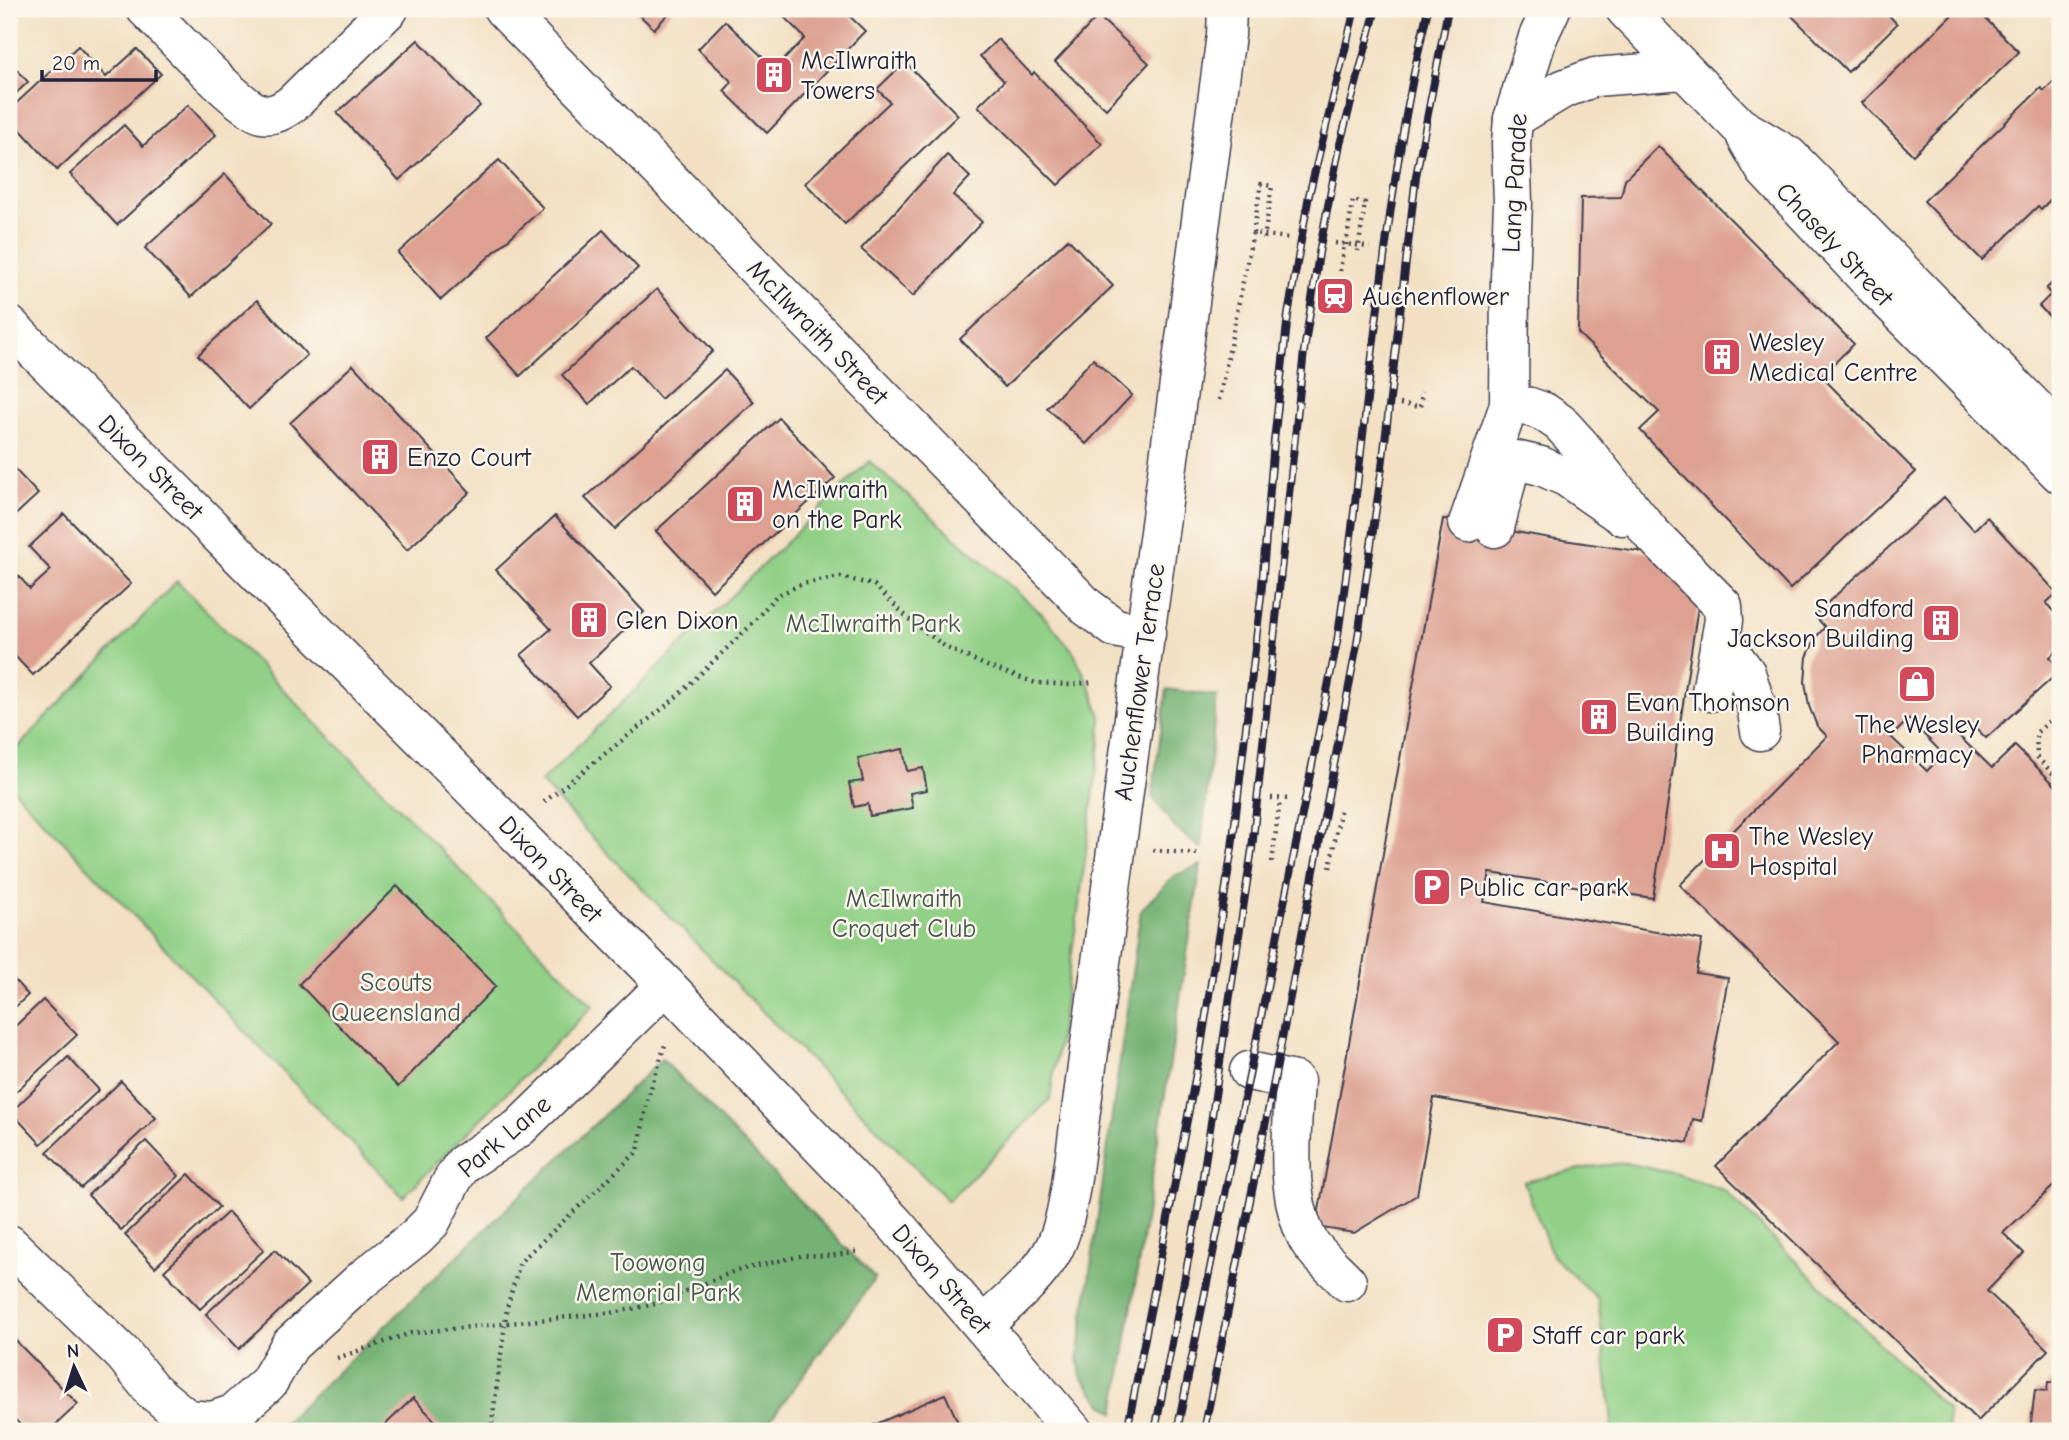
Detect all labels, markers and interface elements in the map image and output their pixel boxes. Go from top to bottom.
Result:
scale bar [42,38,156,82]
place label: McIlwraith Towers [801,46,917,106]
text: 20 m [52,51,100,75]
building icon: McIlwraith Towers [753,54,795,96]
street label: Lang Parade [1496,112,1534,254]
street label: Chasely Street [1769,177,1900,314]
street label: McIlwraith Street [740,254,895,413]
station icon: Auchenflower [1314,275,1356,317]
place label: Auchenflower [1362,282,1510,312]
place label: Wesley Medical Centre [1749,328,1917,388]
building icon: Wesley Medical Centre [1701,336,1743,378]
street label: Dixon Street [92,409,210,527]
building icon: Enzo Court [359,436,401,478]
place label: Enzo Court [407,443,533,473]
place label: McIlwraith on the Park [772,475,902,535]
building icon: McIlwraith on the Park [724,483,766,525]
street label: Auchenflower Terrace [1108,561,1172,803]
place label: Sandford Jackson Building [1727,594,1914,654]
building icon: Glen Dixon [568,599,610,641]
building icon: Sandford Jackson Building [1920,602,1962,644]
place label: Glen Dixon [616,606,739,636]
park label: McIlwraith Park [786,609,961,639]
shop icon: The Wesley Pharmacy [1896,663,1938,705]
place label: Evan Thomson Building [1626,688,1790,748]
building icon: Evan Thomson Building [1578,696,1620,738]
place label: The Wesley Pharmacy [1855,710,1979,770]
street label: Dixon Street [492,810,609,930]
place label: The Wesley Hospital [1749,822,1874,882]
hospital icon: The Wesley Hospital [1701,830,1743,872]
parking icon: Public car park [1411,866,1453,908]
place label: Public car park [1459,873,1629,903]
park label: McIlwraith Croquet Club [832,884,976,944]
park label: Scouts Queensland [331,968,461,1028]
street label: Park Lane [452,1089,557,1184]
street label: Dixon Street [885,1219,998,1342]
park label: Toowong Memorial Park [576,1248,740,1308]
parking icon: Staff car park [1484,1314,1526,1356]
place label: Staff car park [1532,1321,1685,1351]
north arrow [38,1332,108,1402]
text: N [66,1340,80,1362]

